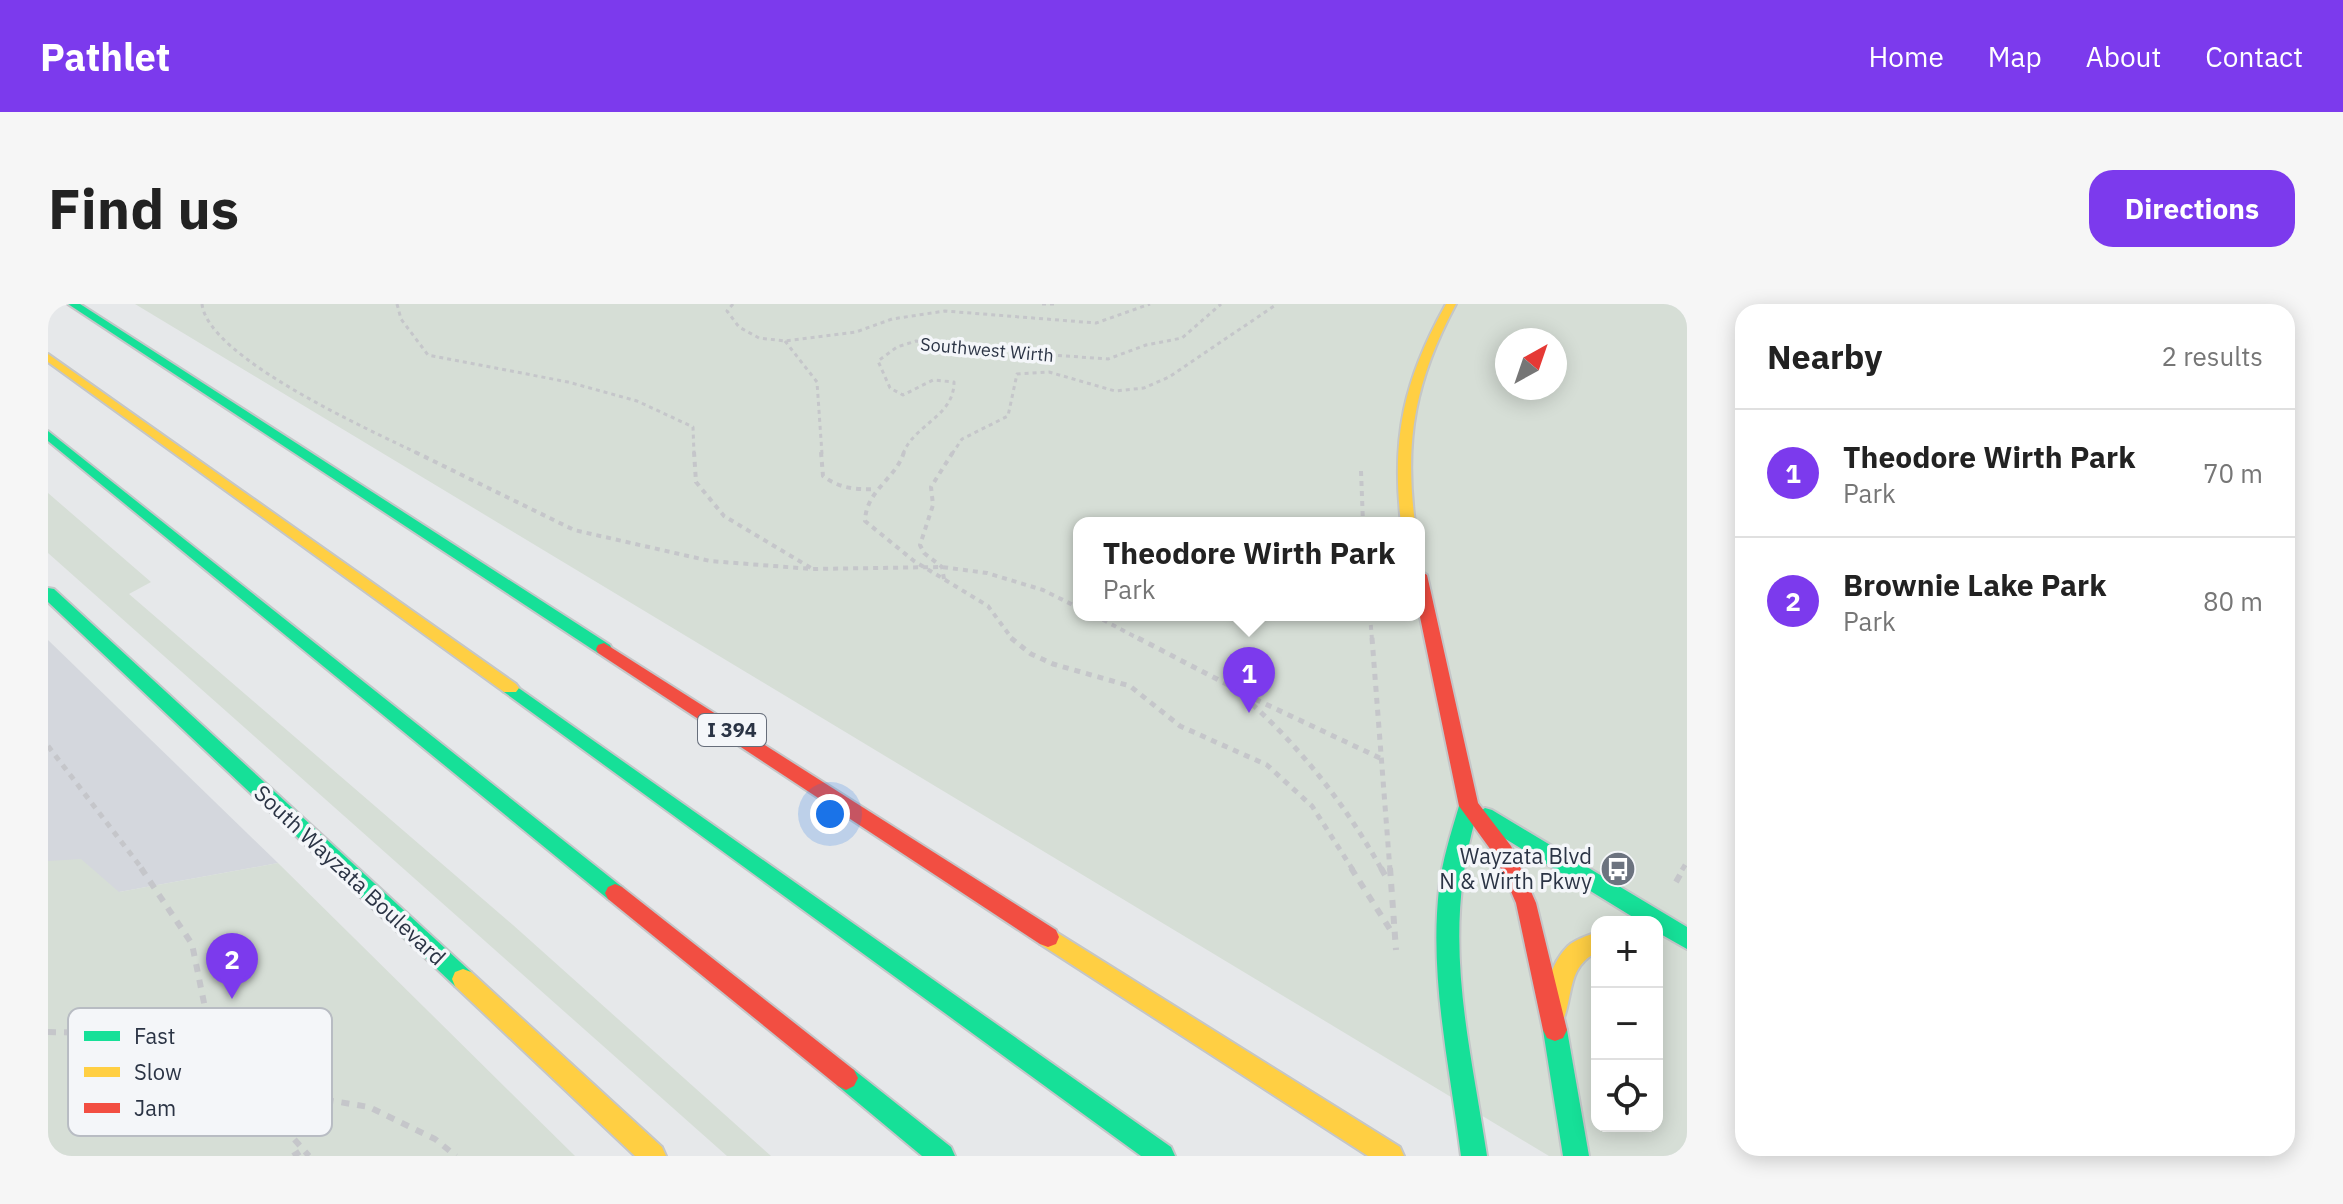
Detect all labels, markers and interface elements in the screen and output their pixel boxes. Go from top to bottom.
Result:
text: Pathlet [40,32,170,81]
text: Home [1868,38,1944,75]
text: Map [1988,38,2042,75]
text: About [2086,38,2161,75]
text: Contact [2205,38,2303,75]
button: Directions [2089,170,2295,247]
text: Find us [48,172,239,244]
north arrow [1495,328,1567,400]
street label: Southwest Wirth [919,332,1055,367]
text: Nearby [1767,334,1882,378]
text: 2 results [2161,339,2263,373]
text: Theodore Wirth Park [1843,437,2135,476]
text: 1 [1785,456,1801,490]
text: 70 m [2203,456,2263,490]
text: Park [1843,476,1896,510]
popup [1073,517,1425,621]
text: Theodore Wirth Park [1103,533,1395,572]
text: Brownie Lake Park [1843,565,2107,604]
text: Park [1103,572,1155,606]
text: 2 [1785,584,1801,618]
text: 80 m [2203,584,2263,618]
text: Park [1843,604,1896,638]
pin: 1 [1223,647,1275,713]
road number: I 394 [698,714,766,746]
street label: South Wayzata Boulevard [248,778,452,971]
your location [810,794,850,834]
place label: Wayzata Blvd N & Wirth Pkwy [1439,841,1592,895]
bus stop icon: Wayzata Blvd N & Wirth Pkwy [1599,850,1637,888]
map controls [1591,916,1663,1132]
button: + [1591,916,1663,988]
pin: 2 [206,933,258,999]
button: − [1591,988,1663,1060]
legend [68,1008,332,1136]
text: Fast [134,1021,175,1050]
text: Slow [134,1057,182,1086]
button: locate [1591,1060,1663,1132]
text: Jam [134,1093,176,1122]

